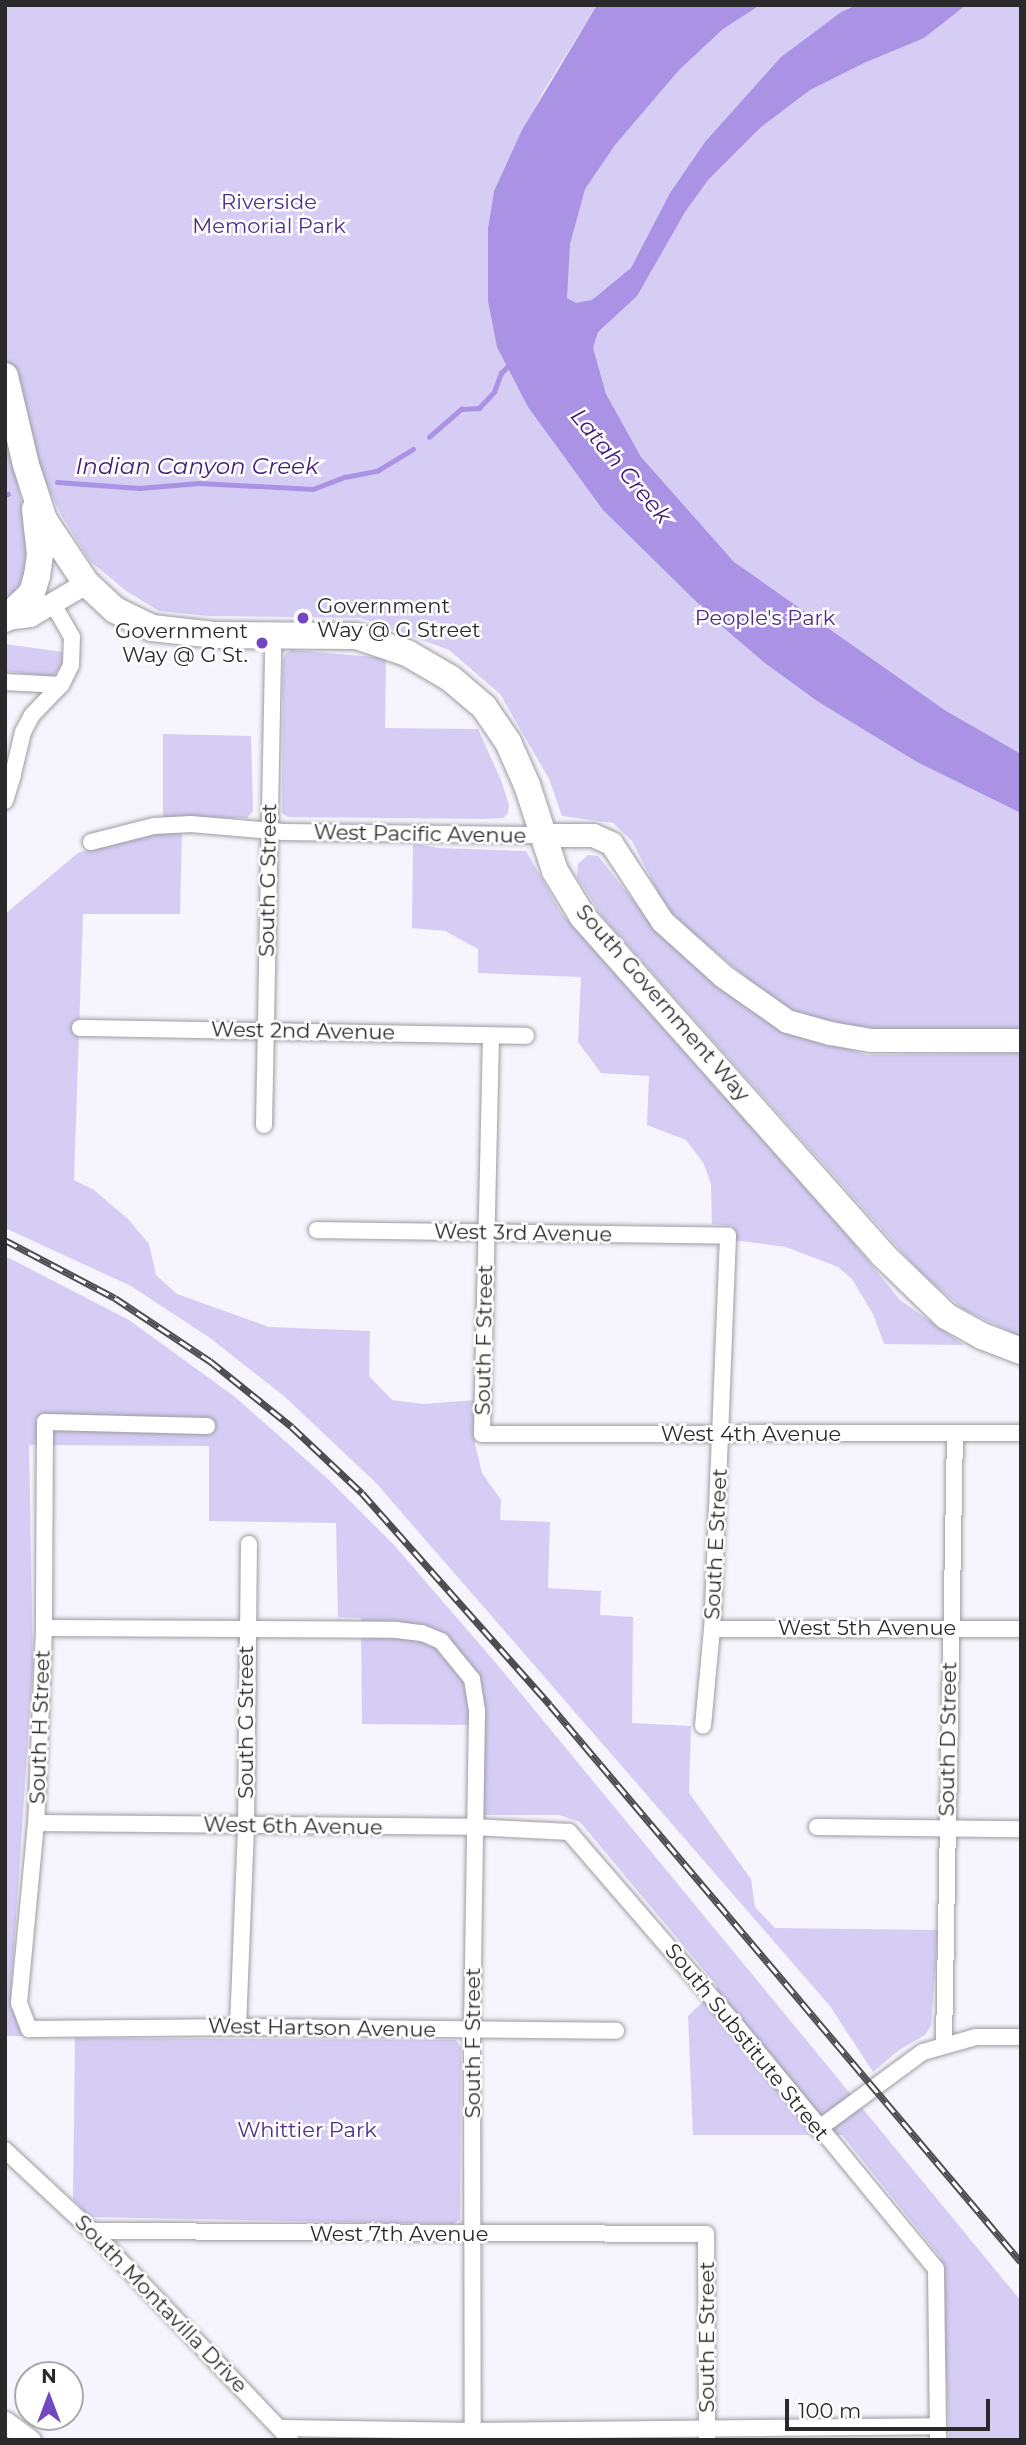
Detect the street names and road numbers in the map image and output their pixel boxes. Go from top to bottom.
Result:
street label: South G Street [254,803,282,957]
street label: West Pacific Avenue [313,820,527,848]
street label: South Government Way [571,899,755,1107]
street label: West 2nd Avenue [211,1017,395,1045]
street label: West 3rd Avenue [434,1219,612,1247]
street label: South F Street [470,1264,498,1416]
street label: West 4th Avenue [661,1421,841,1447]
street label: South E Street [699,1468,733,1620]
street label: West 5th Avenue [778,1615,956,1641]
street label: South G Street [233,1645,259,1799]
street label: South H Street [25,1649,55,1805]
street label: South D Street [934,1661,962,1817]
street label: West 6th Avenue [203,1812,383,1840]
street label: South Substitute Street [660,1938,834,2146]
street label: South F Street [460,1968,486,2118]
street label: West Hartson Avenue [208,2013,436,2043]
street label: South Montavilla Drive [69,2210,253,2398]
street label: West 7th Avenue [310,2221,488,2247]
street label: South E Street [694,2261,720,2413]

